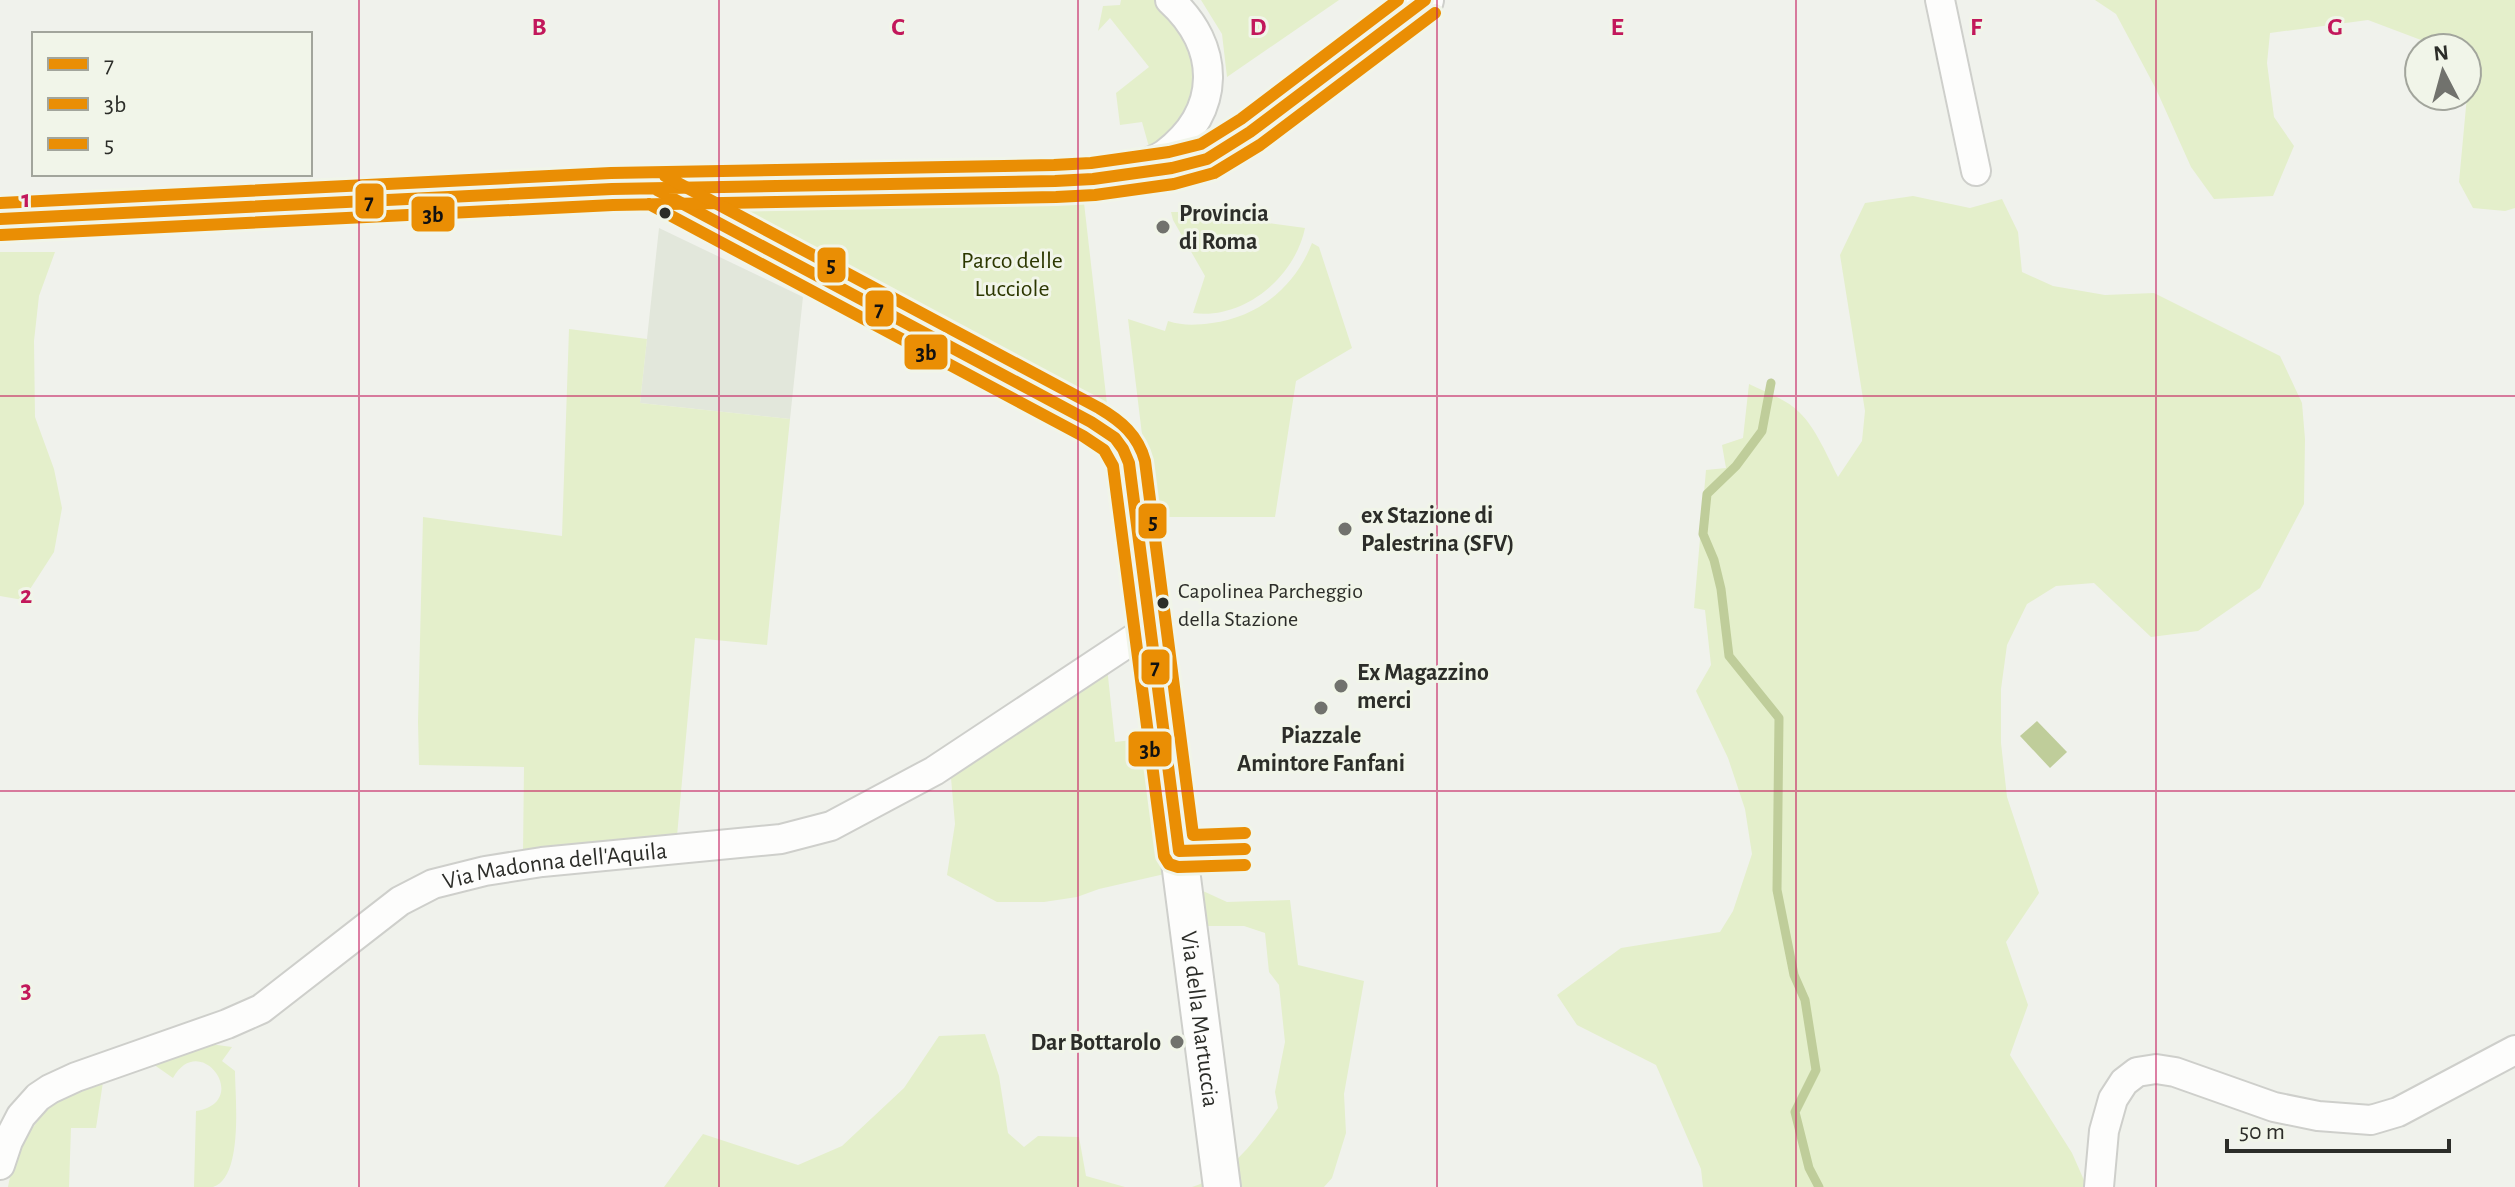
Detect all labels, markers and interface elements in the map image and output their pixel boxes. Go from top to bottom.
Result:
text: B [531,14,547,40]
text: C [891,14,905,40]
text: D [1249,14,1267,40]
text: E [1610,14,1624,40]
text: F [1970,14,1983,40]
text: G [2327,14,2343,40]
legend [32,32,312,176]
north arrow [2403,32,2483,112]
text: N [2432,41,2450,65]
text: 7 [104,53,114,77]
text: 3b [104,93,126,117]
text: 5 [104,133,114,157]
line badge: 7 [354,182,385,220]
text: 1 [21,186,31,212]
text: 7 [364,191,374,213]
line badge: 3b [410,195,456,233]
place label: Provincia di Roma [1179,202,1269,254]
text: 3b [423,204,444,226]
unlabelled marker [657,205,673,221]
marker: Provincia di Roma [1154,218,1172,236]
line badge: 5 [816,246,847,284]
park label: Parco delle Lucciole [961,249,1063,301]
text: 5 [826,254,836,276]
line badge: 7 [864,289,895,328]
text: 7 [874,298,884,320]
line badge: 3b [903,333,949,371]
text: 3b [916,342,937,364]
line badge: 5 [1137,502,1168,540]
place label: ex Stazione di Palestrina (SFV) [1361,504,1515,556]
text: 5 [1148,511,1158,533]
marker: ex Stazione di Palestrina (SFV) [1336,520,1354,538]
place label: Capolinea Parcheggio della Stazione [1178,580,1363,630]
text: 2 [20,582,32,608]
marker: Capolinea Parcheggio della Stazione [1155,595,1171,611]
line badge: 7 [1140,648,1171,686]
text: 7 [1150,656,1160,678]
place label: Ex Magazzino merci [1357,661,1489,713]
marker: Ex Magazzino merci [1332,677,1350,695]
marker: Piazzale Amintore Fanfani [1312,699,1330,717]
place label: Piazzale Amintore Fanfani [1237,724,1405,776]
line badge: 3b [1127,730,1173,768]
text: 3b [1140,739,1161,761]
street label: Via Madonna dell'Aquila [440,839,668,894]
street label: Via della Martuccia [1176,930,1223,1109]
text: 3 [20,977,32,1003]
place label: Dar Bottarolo [1030,1031,1161,1055]
marker: Dar Bottarolo [1168,1033,1186,1051]
scale bar [2227,1103,2449,1153]
text: 50 m [2239,1120,2285,1144]

